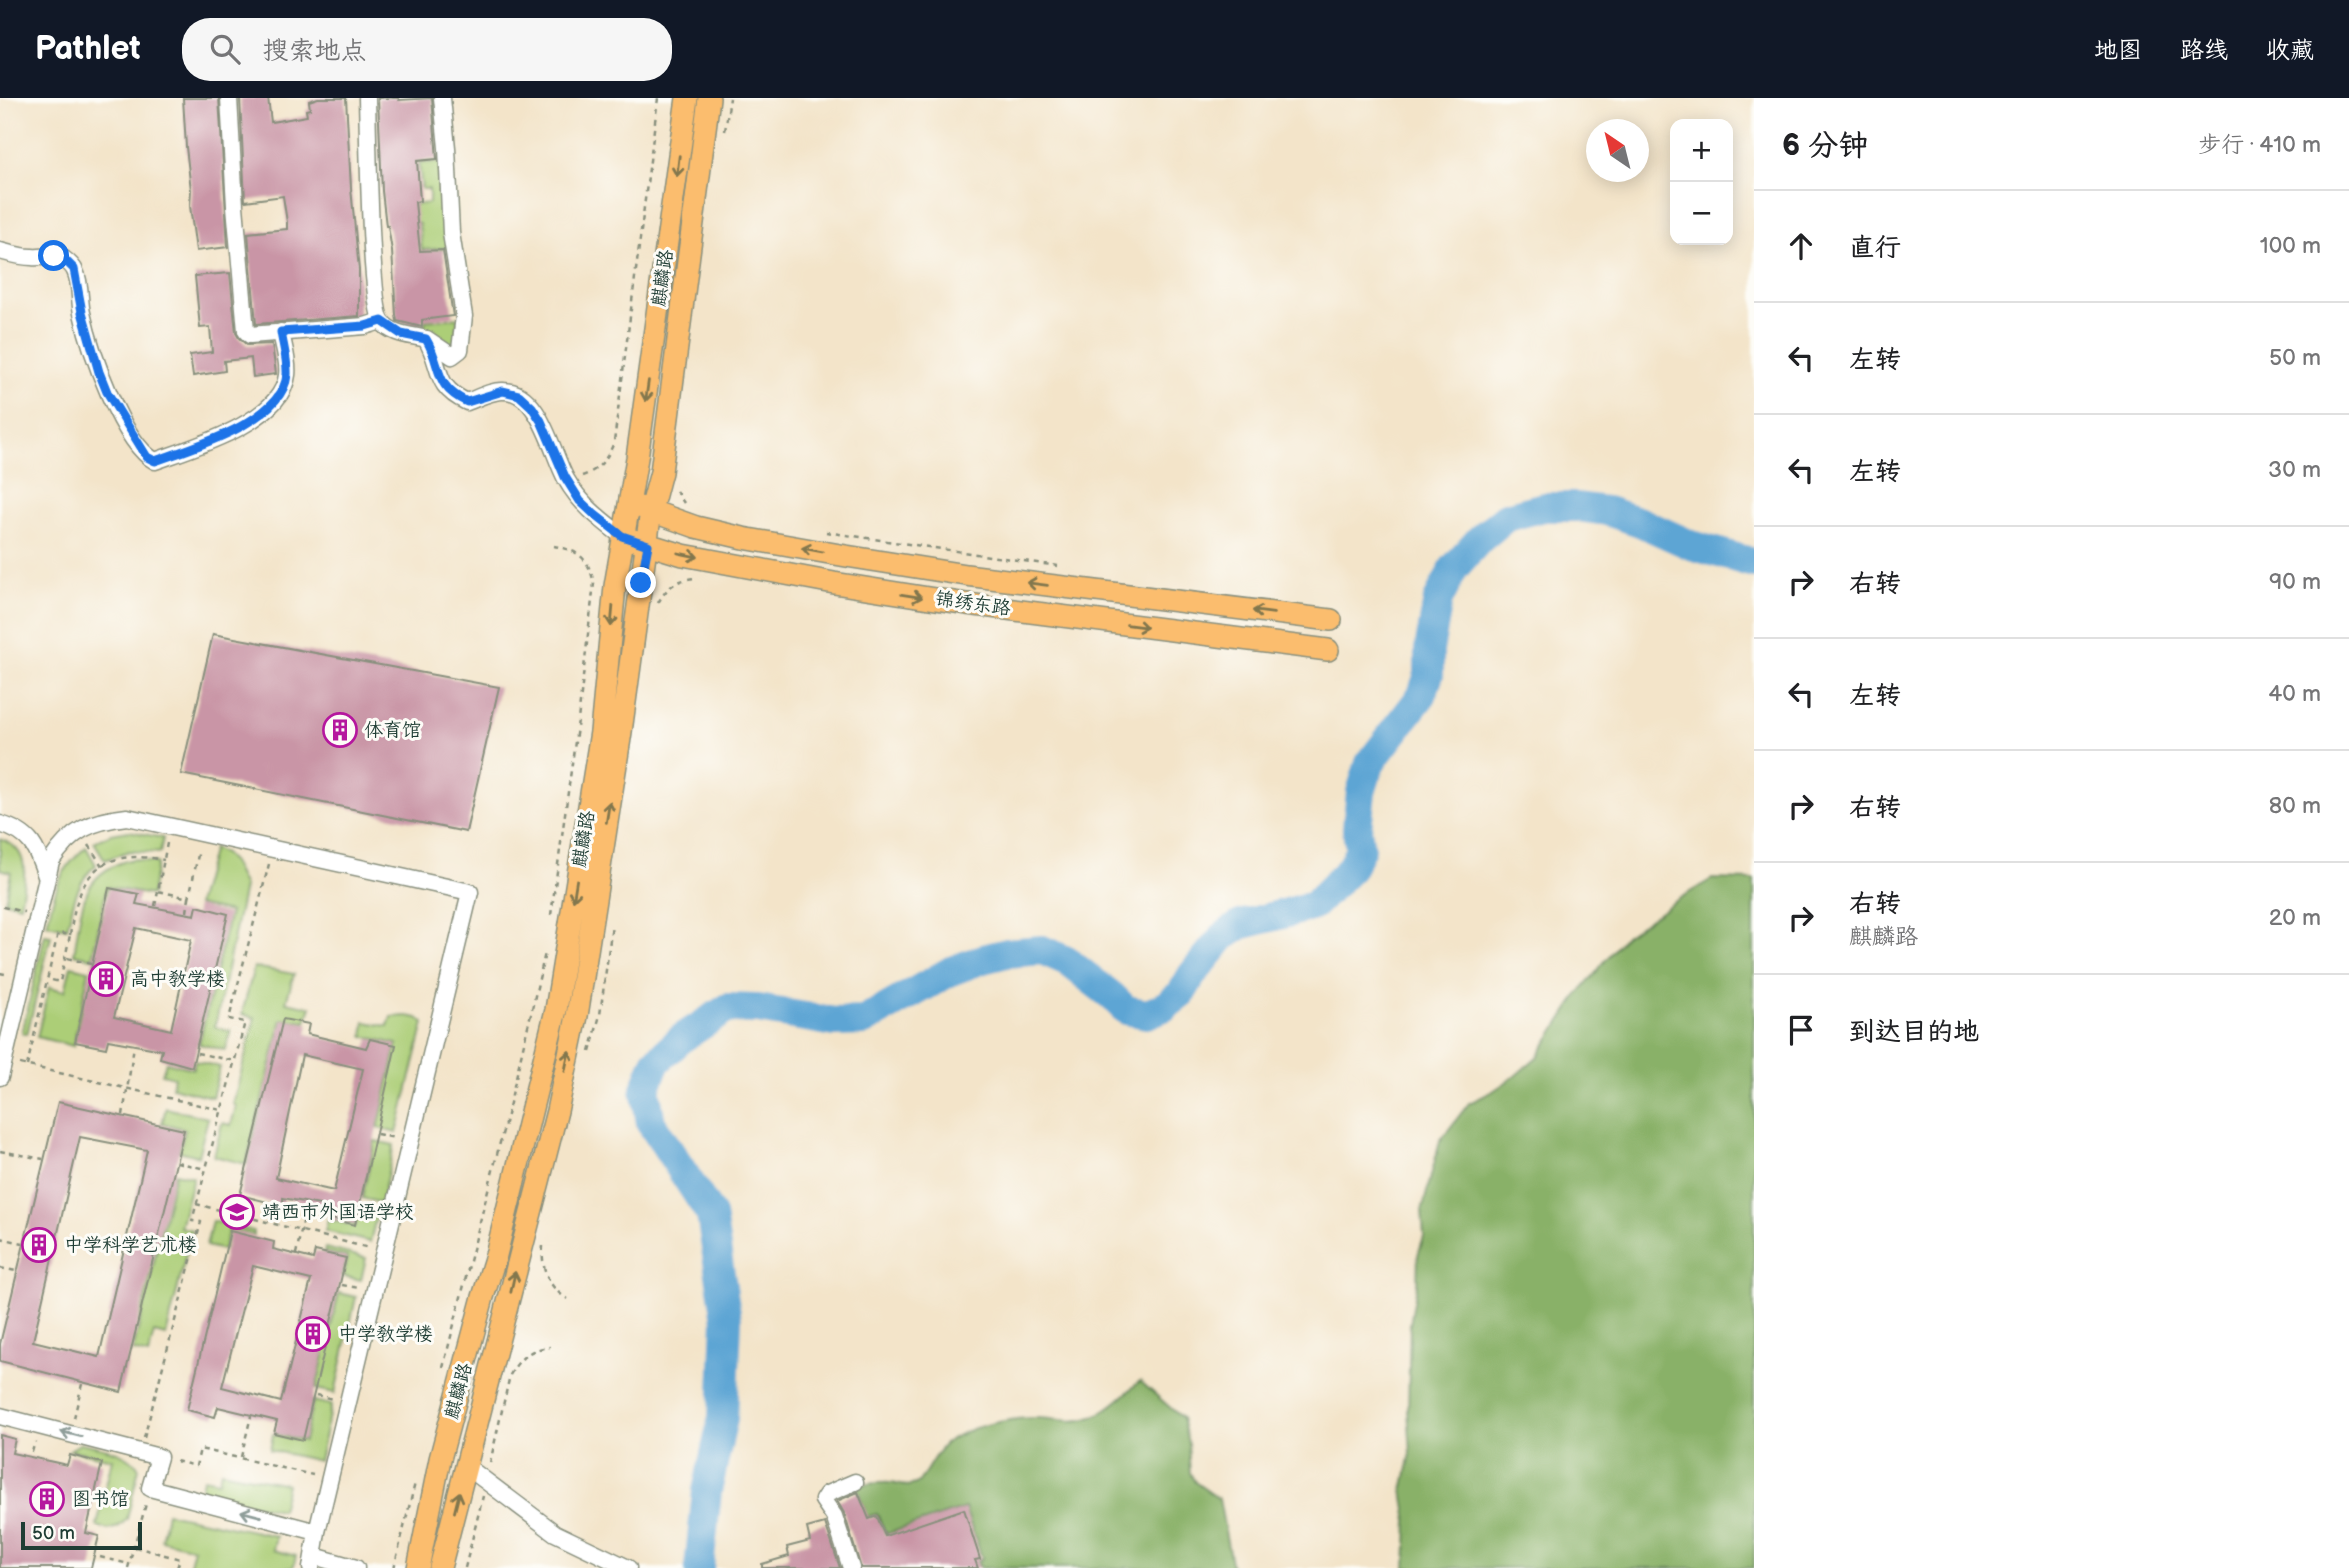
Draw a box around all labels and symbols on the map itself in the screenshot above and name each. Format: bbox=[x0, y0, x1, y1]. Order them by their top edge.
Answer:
north arrow bbox=[1586, 119, 1649, 182]
one-way arrow bbox=[672, 154, 685, 177]
route start bbox=[38, 240, 69, 271]
street label: 麒麟路 bbox=[648, 248, 678, 308]
one-way arrow bbox=[640, 379, 653, 402]
one-way arrow bbox=[801, 543, 824, 556]
one-way arrow bbox=[676, 549, 699, 563]
route end bbox=[625, 567, 656, 598]
one-way arrow bbox=[1026, 577, 1049, 590]
street label: 锦绣东路 bbox=[934, 587, 1012, 621]
one-way arrow bbox=[900, 589, 922, 602]
one-way arrow bbox=[605, 604, 618, 626]
one-way arrow bbox=[1252, 605, 1275, 618]
one-way arrow bbox=[1125, 620, 1148, 633]
building icon: 体育馆 bbox=[321, 711, 359, 749]
place label: 体育馆 bbox=[364, 719, 421, 742]
one-way arrow bbox=[602, 801, 615, 824]
street label: 麒麟路 bbox=[568, 809, 600, 869]
one-way arrow bbox=[568, 878, 581, 900]
building icon: 高中教学楼 bbox=[87, 960, 125, 998]
place label: 高中教学楼 bbox=[130, 968, 225, 991]
one-way arrow bbox=[561, 1050, 575, 1073]
school or university icon: 靖西市外国语学校 bbox=[218, 1193, 256, 1231]
place label: 靖西市外国语学校 bbox=[262, 1201, 414, 1224]
building icon: 中学科学艺术楼 bbox=[20, 1226, 58, 1264]
place label: 中学科学艺术楼 bbox=[64, 1234, 197, 1257]
one-way arrow bbox=[507, 1271, 521, 1294]
building icon: 中学教学楼 bbox=[294, 1315, 332, 1353]
place label: 中学教学楼 bbox=[338, 1323, 433, 1346]
street label: 麒麟路 bbox=[441, 1360, 477, 1422]
one-way arrow bbox=[60, 1427, 83, 1440]
building icon: 图书馆 bbox=[28, 1480, 66, 1518]
place label: 图书馆 bbox=[72, 1488, 129, 1511]
one-way arrow bbox=[451, 1491, 464, 1514]
one-way arrow bbox=[240, 1507, 262, 1520]
scale bar bbox=[21, 1519, 142, 1551]

